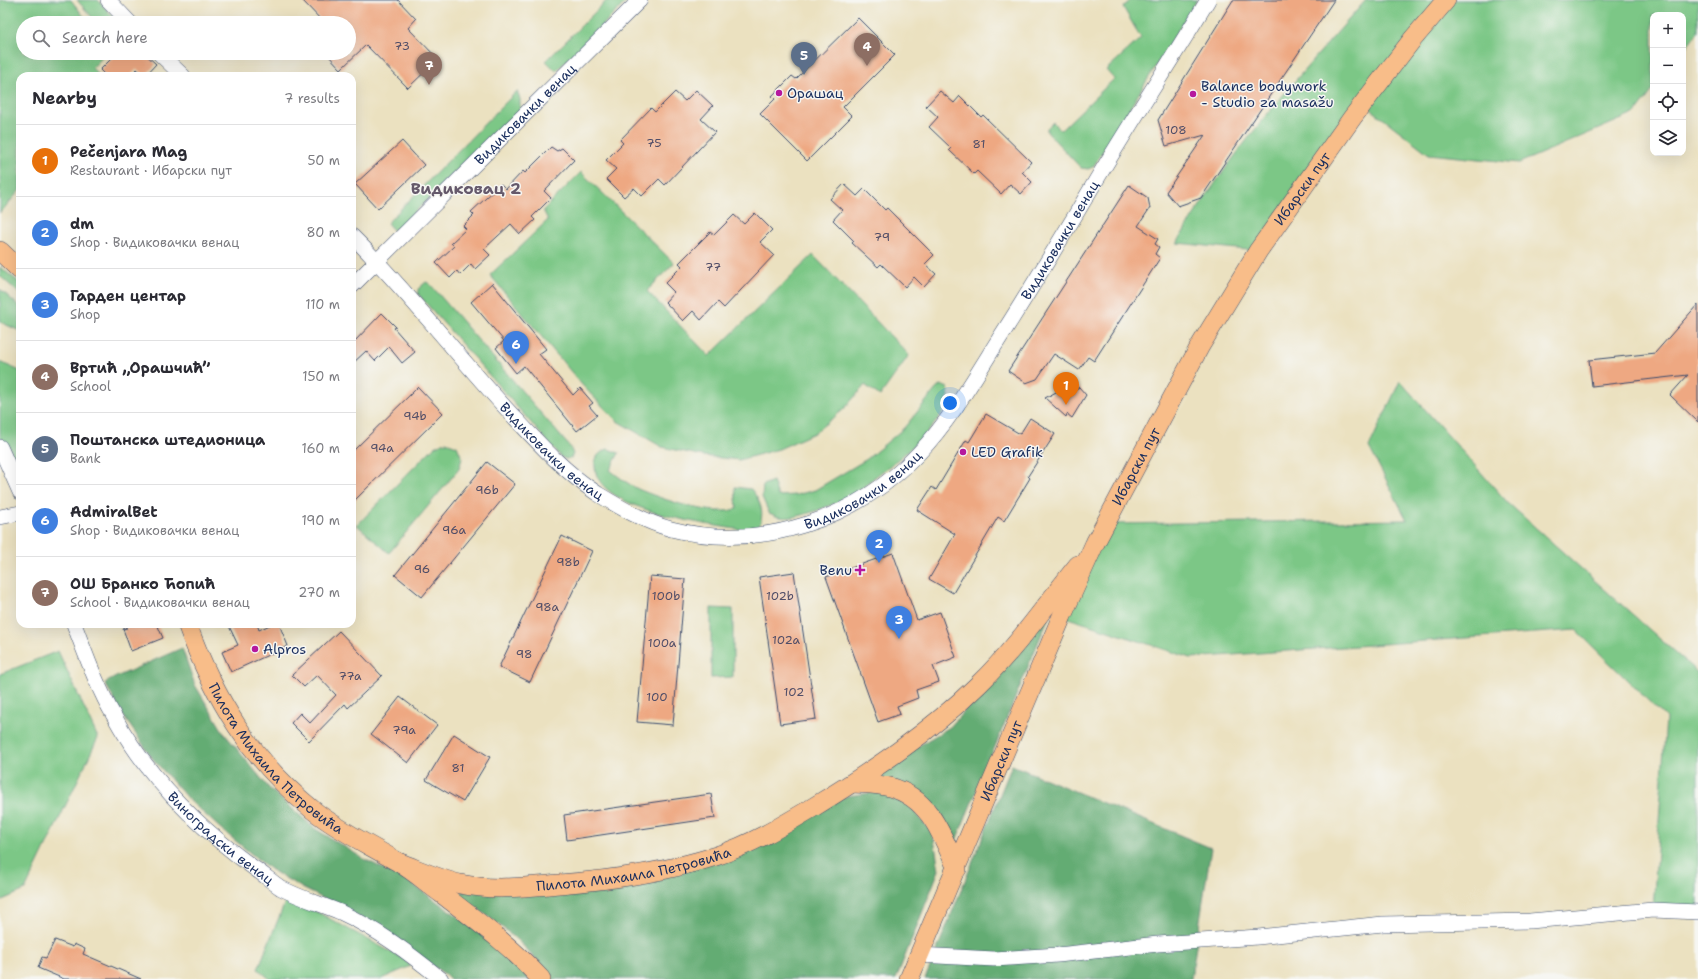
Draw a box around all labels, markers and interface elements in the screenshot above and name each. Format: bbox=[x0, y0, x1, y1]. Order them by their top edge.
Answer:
map controls bbox=[1650, 12, 1686, 156]
button: + bbox=[1650, 12, 1686, 48]
search box bbox=[16, 16, 356, 60]
icon: search bbox=[30, 27, 52, 49]
text: Search here bbox=[62, 28, 148, 48]
pin: 4 bbox=[854, 33, 880, 66]
house number: 73 bbox=[394, 38, 410, 54]
pin: 5 bbox=[791, 42, 817, 75]
button: − bbox=[1650, 48, 1686, 84]
pin: 7 bbox=[416, 52, 442, 85]
street label: Видиковачки венац bbox=[470, 59, 580, 168]
place label: Balance bodywork - Studio za masažu bbox=[1201, 77, 1334, 111]
place label: Орашац bbox=[787, 84, 844, 102]
button: locate bbox=[1650, 84, 1686, 120]
text: Nearby bbox=[32, 87, 97, 109]
marker: Орашац bbox=[774, 88, 784, 98]
marker: Balance bodywork - Studio za masažu bbox=[1188, 89, 1198, 99]
text: 7 results bbox=[284, 90, 340, 107]
button: layers bbox=[1650, 120, 1686, 156]
house number: 108 bbox=[1165, 122, 1187, 138]
house number: 75 bbox=[646, 135, 662, 151]
house number: 81 bbox=[973, 136, 985, 152]
text: Pečenjara Mag bbox=[70, 142, 187, 162]
street label: Ибарски пут bbox=[1270, 148, 1335, 229]
text: 1 bbox=[42, 152, 48, 169]
text: 50 m bbox=[307, 152, 340, 169]
text: Restaurant · Ибарски пут bbox=[70, 162, 232, 179]
street label: Видиковачки венац bbox=[1017, 177, 1103, 303]
district label: Видиковац 2 bbox=[411, 178, 521, 199]
text: dm bbox=[70, 214, 94, 234]
text: 2 bbox=[40, 224, 50, 241]
text: 80 m bbox=[306, 224, 340, 241]
house number: 79 bbox=[874, 229, 890, 245]
text: Shop · Видиковачки венац bbox=[70, 234, 239, 251]
house number: 77 bbox=[705, 259, 721, 275]
text: Гарден центар bbox=[70, 286, 186, 306]
text: 3 bbox=[40, 296, 50, 313]
text: 110 m bbox=[305, 296, 340, 313]
text: Shop bbox=[70, 306, 100, 323]
pin: 6 bbox=[503, 331, 529, 364]
text: Вртић „Орашчић” bbox=[70, 358, 210, 378]
text: 4 bbox=[40, 368, 50, 385]
text: 150 m bbox=[302, 368, 340, 385]
pin: 1 bbox=[1053, 372, 1079, 405]
text: School bbox=[70, 378, 111, 395]
your location bbox=[940, 393, 960, 413]
street label: Видиковачки венац bbox=[496, 398, 607, 504]
house number: 94b bbox=[403, 408, 427, 424]
street label: Ибарски пут bbox=[1108, 423, 1164, 508]
text: Поштанска штедионица bbox=[70, 430, 265, 450]
text: 5 bbox=[41, 440, 49, 457]
text: 160 m bbox=[302, 440, 340, 457]
house number: 94a bbox=[370, 440, 394, 456]
place label: LED Grafik bbox=[971, 443, 1043, 461]
street label: Видиковачки венац bbox=[802, 447, 926, 533]
marker: LED Grafik bbox=[958, 447, 968, 457]
text: Bank bbox=[70, 450, 101, 467]
house number: 96b bbox=[475, 482, 499, 498]
text: AdmiralBet bbox=[70, 502, 158, 522]
text: 6 bbox=[40, 512, 50, 529]
text: 190 m bbox=[301, 512, 340, 529]
text: Shop · Видиковачки венац bbox=[70, 522, 239, 539]
house number: 96a bbox=[442, 522, 466, 538]
pin: 2 bbox=[866, 530, 892, 563]
house number: 98b bbox=[556, 554, 580, 570]
house number: 96 bbox=[414, 561, 430, 577]
place label: Benu bbox=[820, 561, 852, 579]
marker: Benu bbox=[855, 565, 865, 575]
text: ОШ Бранко Ћопић bbox=[70, 574, 215, 594]
text: 7 bbox=[40, 584, 50, 601]
text: 270 m bbox=[298, 584, 340, 601]
house number: 100b bbox=[652, 588, 680, 604]
house number: 102b bbox=[766, 588, 794, 604]
text: School · Видиковачки венац bbox=[70, 594, 250, 611]
house number: 98a bbox=[535, 599, 559, 615]
pin: 3 bbox=[886, 606, 912, 639]
house number: 102a bbox=[772, 632, 800, 648]
house number: 100a bbox=[648, 635, 677, 651]
place label: Alpros bbox=[263, 640, 306, 658]
marker: Alpros bbox=[250, 644, 260, 654]
house number: 98 bbox=[516, 646, 532, 662]
house number: 77a bbox=[339, 668, 362, 684]
street label: Пилота Михаила Петровића bbox=[205, 680, 347, 838]
house number: 102 bbox=[784, 684, 804, 700]
house number: 100 bbox=[646, 689, 668, 705]
street label: Ибарски пут bbox=[976, 717, 1026, 804]
house number: 79a bbox=[392, 722, 416, 738]
house number: 81 bbox=[452, 760, 464, 776]
street label: Виноградски венац bbox=[164, 788, 278, 889]
street label: Пилота Михаила Петровића bbox=[535, 842, 734, 895]

